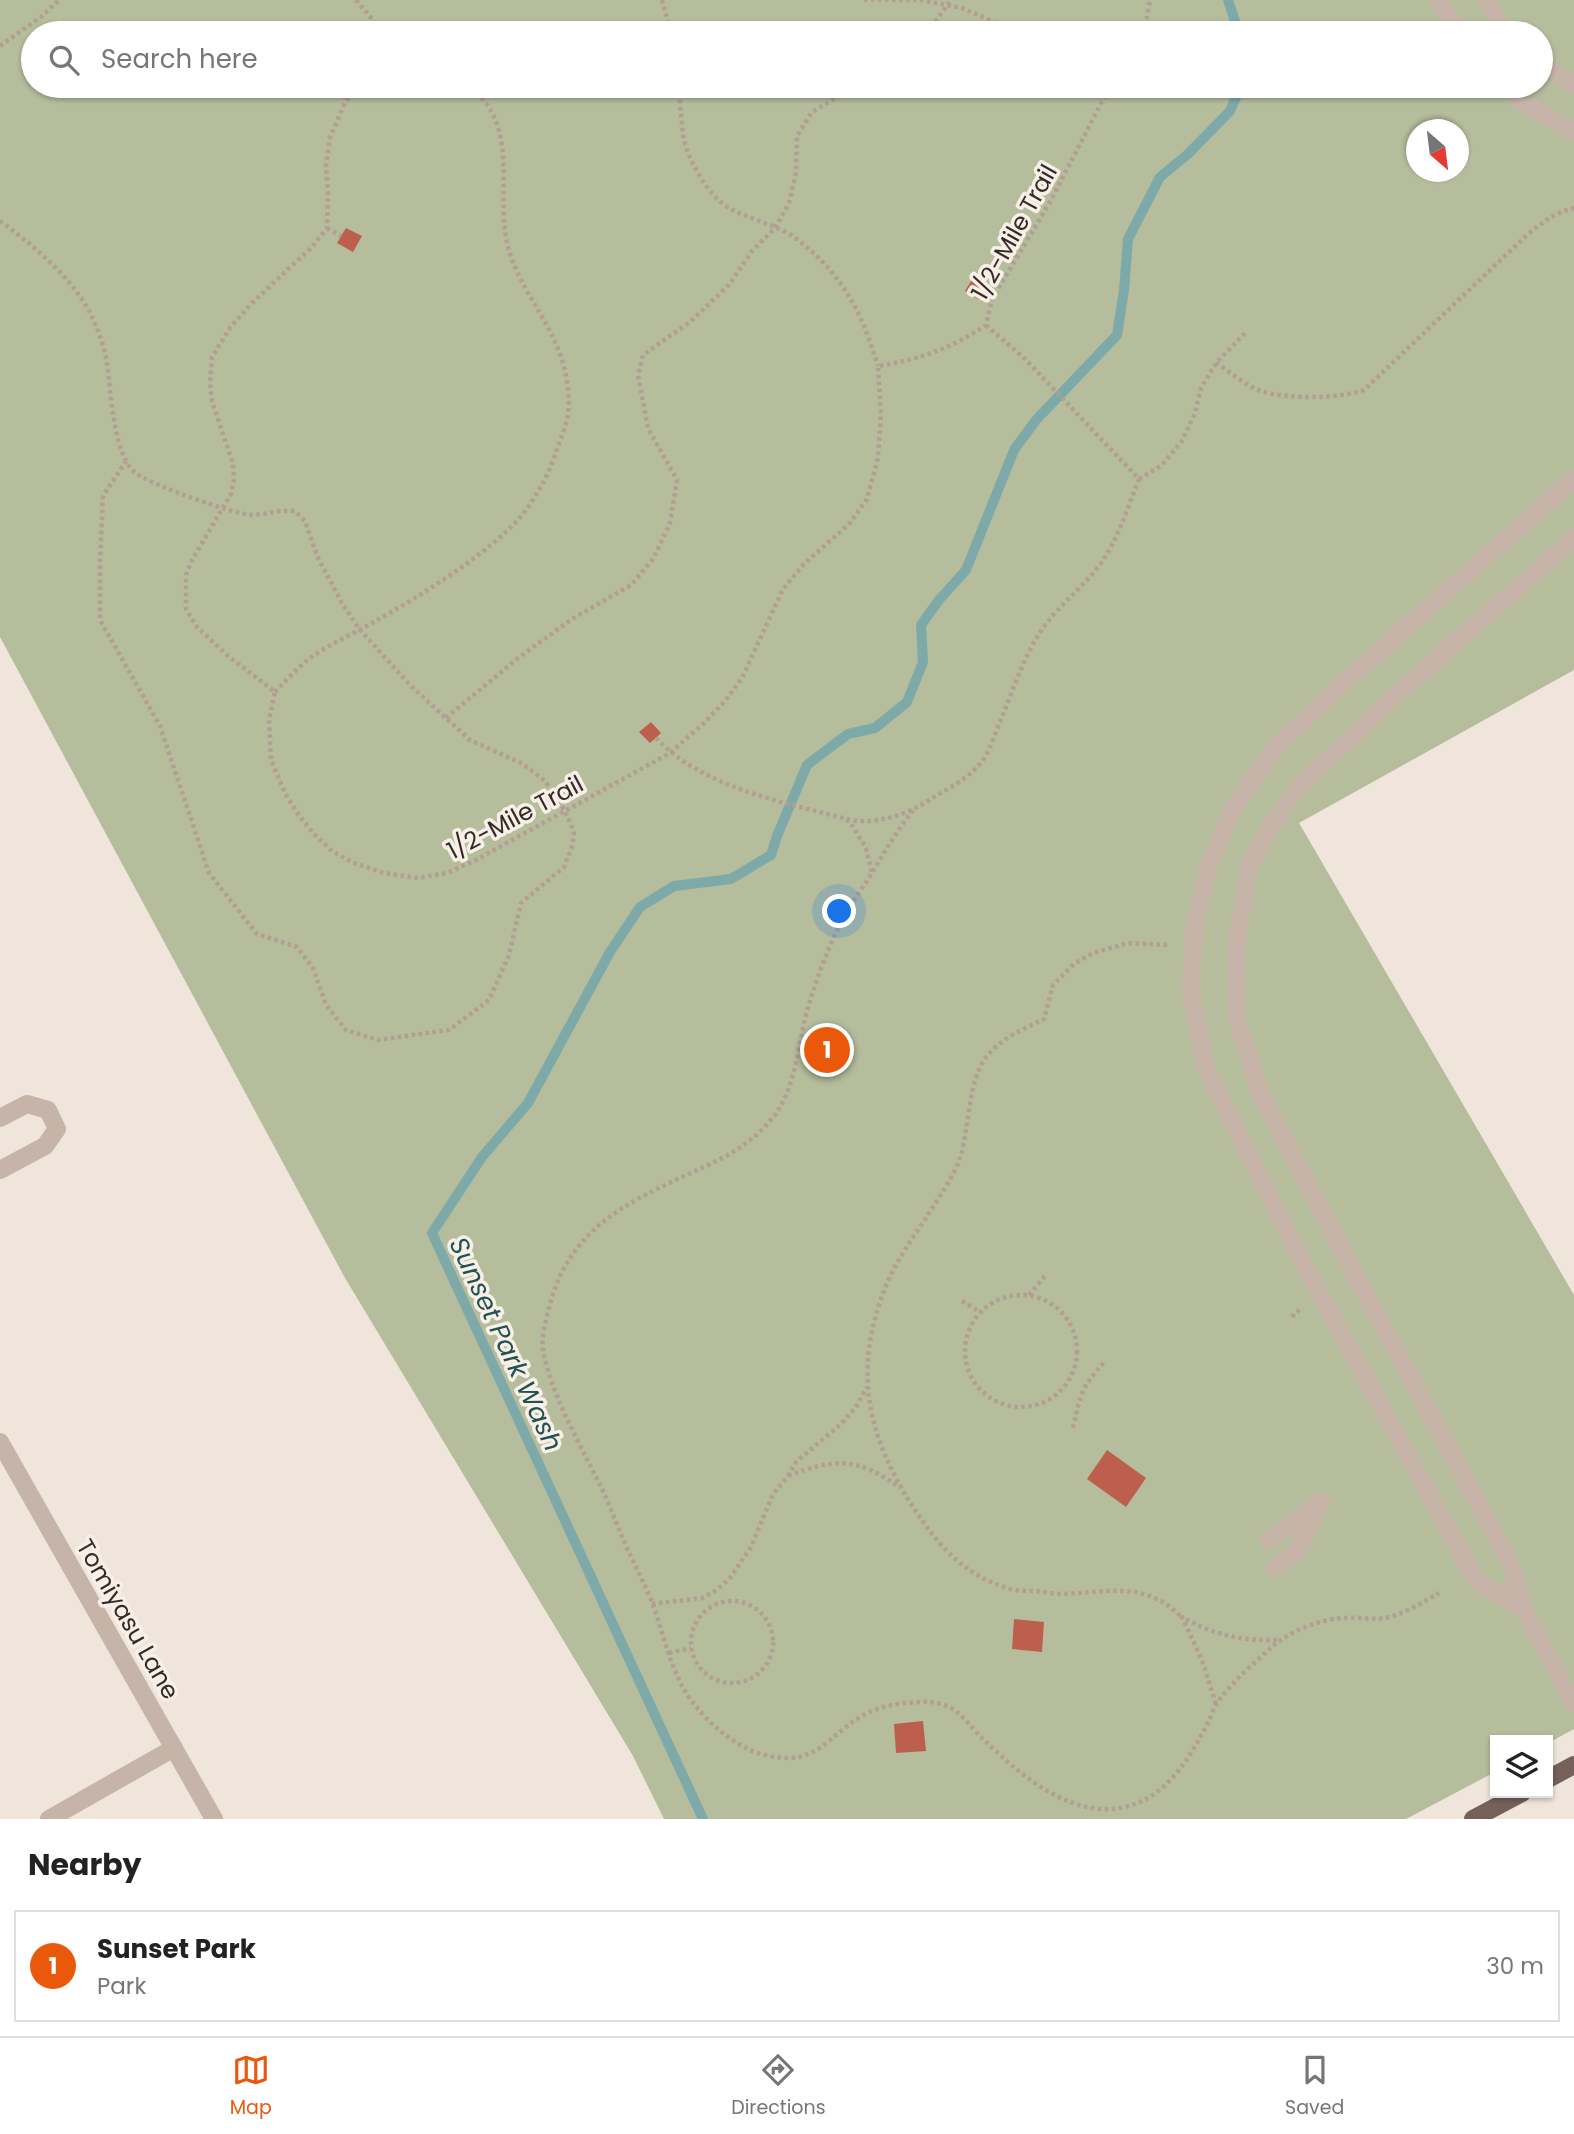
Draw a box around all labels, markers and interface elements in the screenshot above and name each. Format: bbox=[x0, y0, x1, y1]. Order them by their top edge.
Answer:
search box bbox=[21, 21, 1553, 98]
icon: search bbox=[45, 41, 83, 79]
text: Search here bbox=[101, 41, 258, 77]
north arrow bbox=[1406, 119, 1469, 182]
street label: 1/2-Mile Trail bbox=[963, 158, 1065, 306]
street label: 1/2-Mile Trail bbox=[441, 767, 589, 867]
your location bbox=[822, 894, 856, 928]
pin: 1 bbox=[804, 1024, 850, 1076]
water label: Sunset Park Wash bbox=[441, 1231, 571, 1457]
street label: Tomiyasu Lane bbox=[69, 1533, 187, 1705]
map controls bbox=[1490, 1735, 1553, 1798]
button: layers bbox=[1490, 1735, 1553, 1798]
text: Nearby bbox=[28, 1843, 142, 1886]
text: Sunset Park bbox=[97, 1931, 256, 1967]
text: 1 bbox=[49, 1950, 57, 1982]
text: 30 m bbox=[1486, 1950, 1544, 1982]
text: Park bbox=[97, 1970, 146, 2002]
tab: Map bbox=[230, 2051, 272, 2122]
tab: Directions bbox=[731, 2051, 826, 2122]
tab: Saved bbox=[1285, 2051, 1344, 2122]

